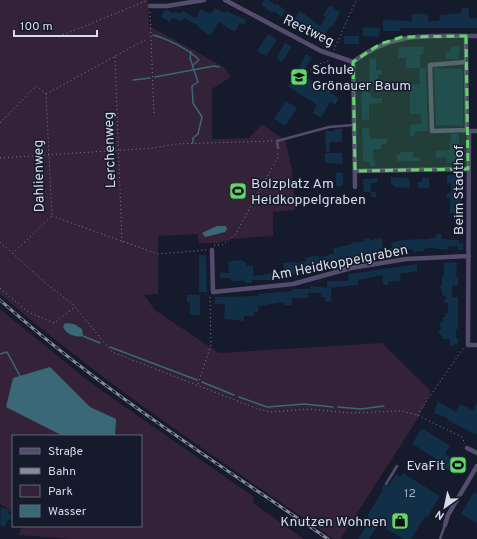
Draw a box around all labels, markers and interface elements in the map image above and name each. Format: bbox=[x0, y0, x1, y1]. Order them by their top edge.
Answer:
scale bar bbox=[14, 12, 97, 38]
street label: Reetweg bbox=[280, 12, 337, 51]
text: 100 m bbox=[20, 19, 53, 35]
place label: Schule Grönauer Baum bbox=[312, 62, 411, 95]
school or university icon: Schule Grönauer Baum bbox=[289, 67, 309, 87]
street label: Lerchenweg bbox=[101, 111, 120, 189]
street label: Dahlienweg bbox=[30, 139, 49, 212]
street label: Beim Stadthof bbox=[451, 145, 468, 235]
place label: Bolzplatz Am Heidkoppelgraben bbox=[251, 176, 366, 209]
sports icon: Bolzplatz Am Heidkoppelgraben bbox=[228, 181, 248, 201]
street label: Am Heidkoppelgraben bbox=[269, 242, 409, 285]
legend bbox=[12, 435, 142, 527]
text: Straße bbox=[48, 444, 83, 460]
sports icon: EvaFit bbox=[448, 455, 468, 475]
place label: EvaFit bbox=[406, 458, 445, 475]
text: Bahn bbox=[48, 464, 76, 480]
text: Park bbox=[48, 484, 73, 500]
house number: 12 bbox=[404, 486, 416, 502]
north arrow bbox=[425, 487, 465, 527]
text: Wasser bbox=[48, 504, 87, 520]
text: N bbox=[433, 507, 447, 523]
shop icon: Knutzen Wohnen bbox=[390, 511, 410, 531]
place label: Knutzen Wohnen bbox=[280, 514, 387, 531]

